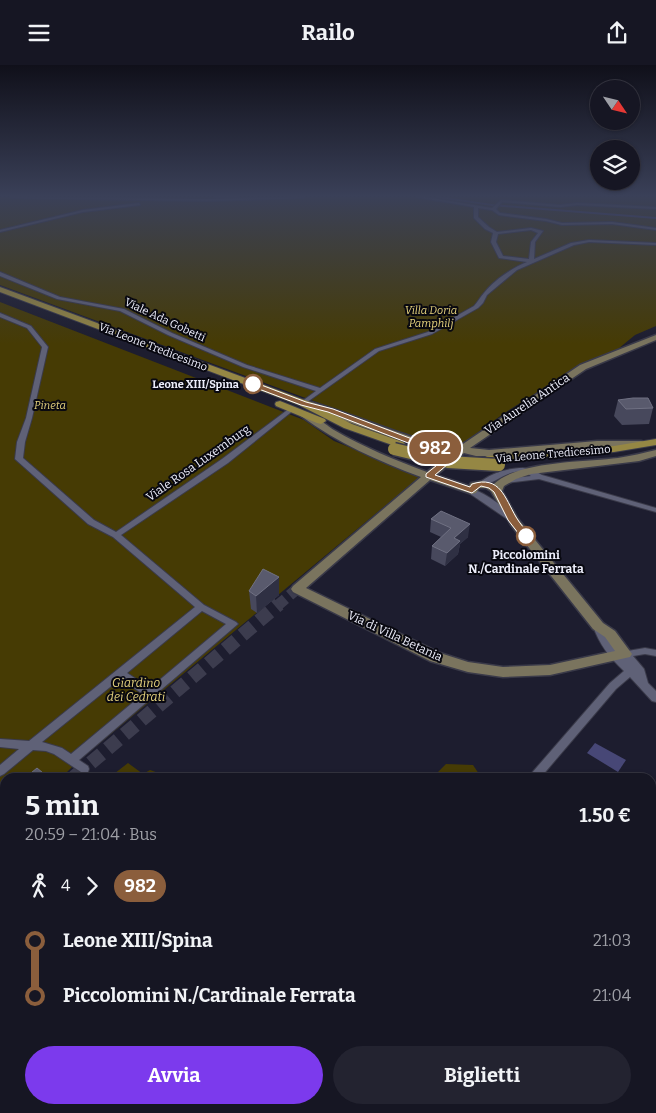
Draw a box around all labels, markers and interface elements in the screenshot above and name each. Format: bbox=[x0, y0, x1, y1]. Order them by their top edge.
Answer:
icon: menu bbox=[25, 19, 53, 47]
text: Railo bbox=[301, 19, 355, 46]
icon: share bbox=[603, 19, 631, 47]
north arrow bbox=[590, 80, 640, 130]
map controls bbox=[590, 80, 640, 190]
button: layers bbox=[590, 140, 640, 190]
street label: Viale Ada Gobetti bbox=[122, 296, 208, 345]
park label: Villa Doria Pamphilj bbox=[405, 304, 457, 330]
street label: Via Leone Tredicesimo bbox=[97, 320, 209, 374]
street label: Via Aurelia Antica bbox=[482, 370, 573, 438]
marker: Leone XIII/Spina bbox=[243, 374, 263, 394]
place label: Leone XIII/Spina bbox=[152, 378, 240, 391]
park label: Pineta bbox=[34, 399, 66, 412]
street label: Viale Rosa Luxemburg bbox=[143, 422, 253, 504]
line badge: 982 bbox=[406, 432, 464, 464]
text: 982 bbox=[419, 437, 451, 459]
street label: Via Leone Tredicesimo bbox=[495, 442, 611, 466]
marker: Piccolomini N./Cardinale Ferrata bbox=[516, 526, 536, 546]
place label: Piccolomini N./Cardinale Ferrata bbox=[468, 548, 584, 576]
street label: Via di Villa Betania bbox=[345, 608, 445, 664]
park label: Giardino dei Cedrati bbox=[107, 676, 166, 704]
text: 5 min bbox=[25, 789, 99, 822]
text: 1.50 € bbox=[579, 804, 631, 827]
text: 20:59 – 21:04 · Bus bbox=[25, 825, 157, 844]
icon: walk bbox=[25, 872, 53, 900]
icon: forward bbox=[78, 872, 106, 900]
text: 982 bbox=[124, 875, 156, 897]
text: 4 bbox=[61, 876, 70, 895]
text: Leone XIII/Spina bbox=[63, 929, 213, 952]
text: 21:03 bbox=[593, 931, 631, 950]
text: Piccolomini N./Cardinale Ferrata bbox=[63, 984, 356, 1007]
text: 21:04 bbox=[593, 986, 631, 1005]
button: Avvia bbox=[25, 1046, 323, 1104]
button: Biglietti bbox=[333, 1046, 631, 1104]

